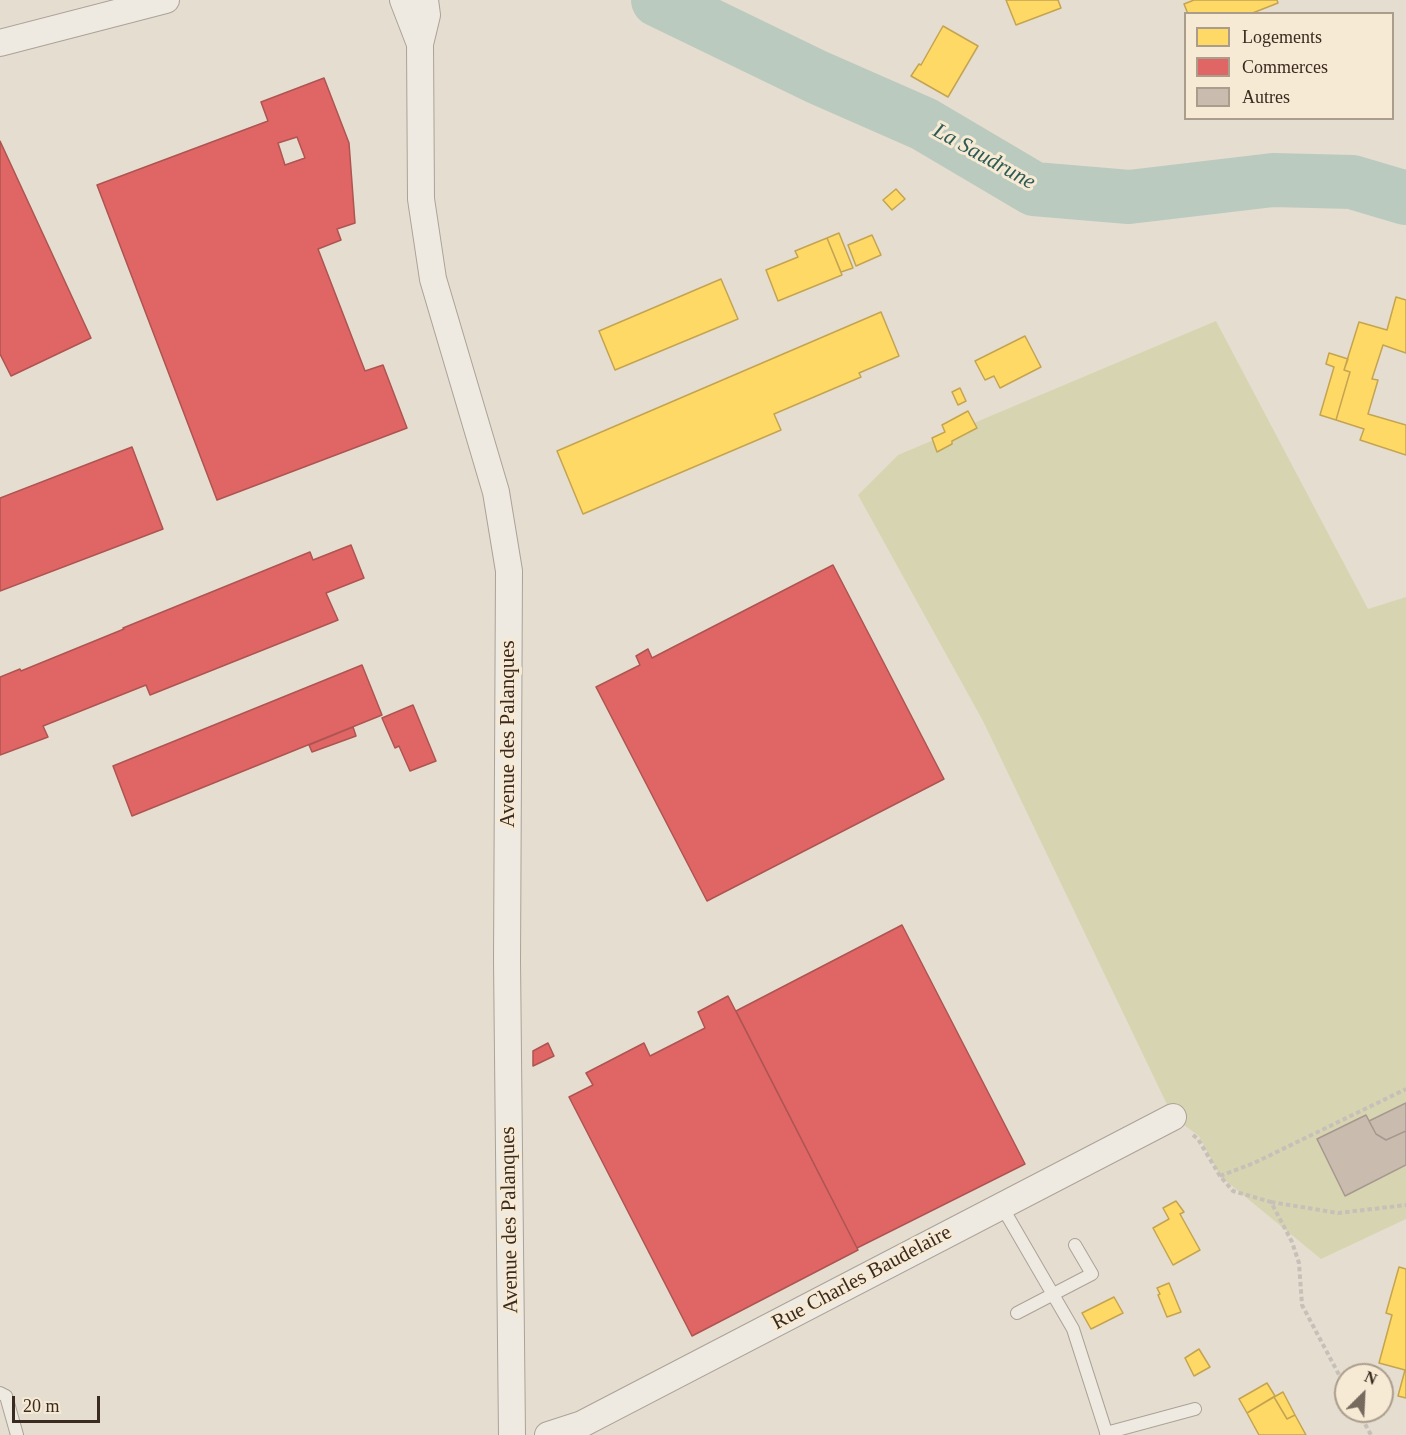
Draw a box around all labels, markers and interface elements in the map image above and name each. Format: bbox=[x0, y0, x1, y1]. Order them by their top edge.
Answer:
legend bbox=[1184, 12, 1394, 120]
text: Logements bbox=[1242, 27, 1322, 47]
text: Commerces bbox=[1242, 57, 1328, 77]
text: Autres bbox=[1242, 87, 1290, 107]
water label: La Saudrune bbox=[928, 118, 1040, 196]
street label: Avenue des Palanques bbox=[495, 640, 521, 828]
street label: Avenue des Palanques bbox=[496, 1126, 524, 1314]
street label: Rue Charles Baudelaire bbox=[768, 1220, 956, 1336]
north arrow bbox=[1334, 1363, 1394, 1423]
text: N bbox=[1362, 1368, 1379, 1388]
scale bar bbox=[15, 1384, 104, 1422]
text: 20 m bbox=[23, 1396, 60, 1416]

